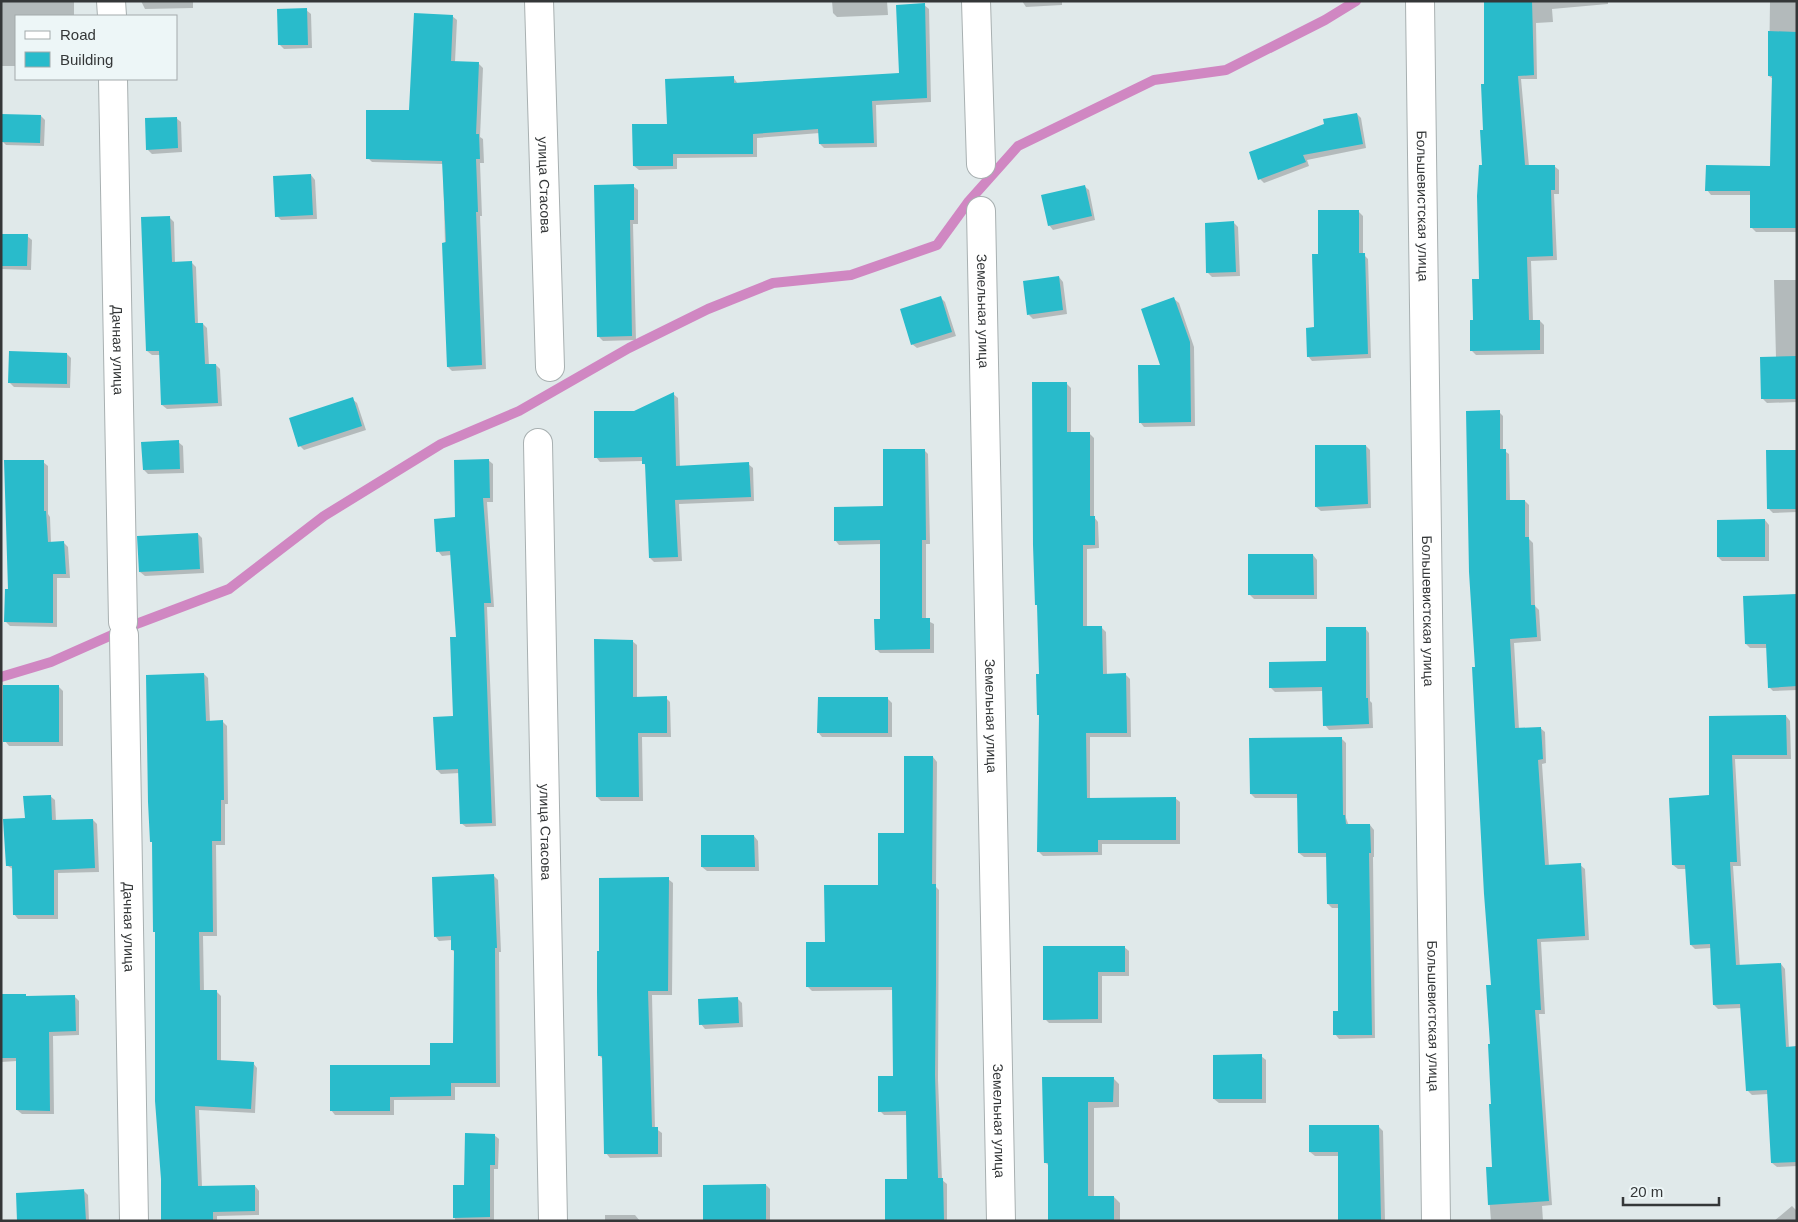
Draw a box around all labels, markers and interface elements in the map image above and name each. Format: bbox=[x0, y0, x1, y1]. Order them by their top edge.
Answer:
legend bbox=[15, 15, 178, 80]
text: Road bbox=[60, 26, 96, 43]
text: Building bbox=[60, 51, 113, 68]
street label: Большевистская улица bbox=[1414, 130, 1432, 282]
street label: улица Стасова bbox=[535, 136, 554, 234]
street label: Земельная улица bbox=[974, 254, 992, 368]
street label: Дачная улица bbox=[109, 305, 127, 395]
street label: Большевистская улица bbox=[1419, 535, 1437, 687]
street label: Земельная улица bbox=[982, 659, 1000, 773]
street label: улица Стасова bbox=[537, 783, 554, 881]
street label: Дачная улица bbox=[120, 882, 138, 972]
street label: Большевистская улица bbox=[1424, 940, 1442, 1092]
street label: Земельная улица bbox=[990, 1064, 1008, 1178]
scale bar bbox=[1623, 1174, 1719, 1206]
text: 20 m bbox=[1630, 1183, 1663, 1200]

